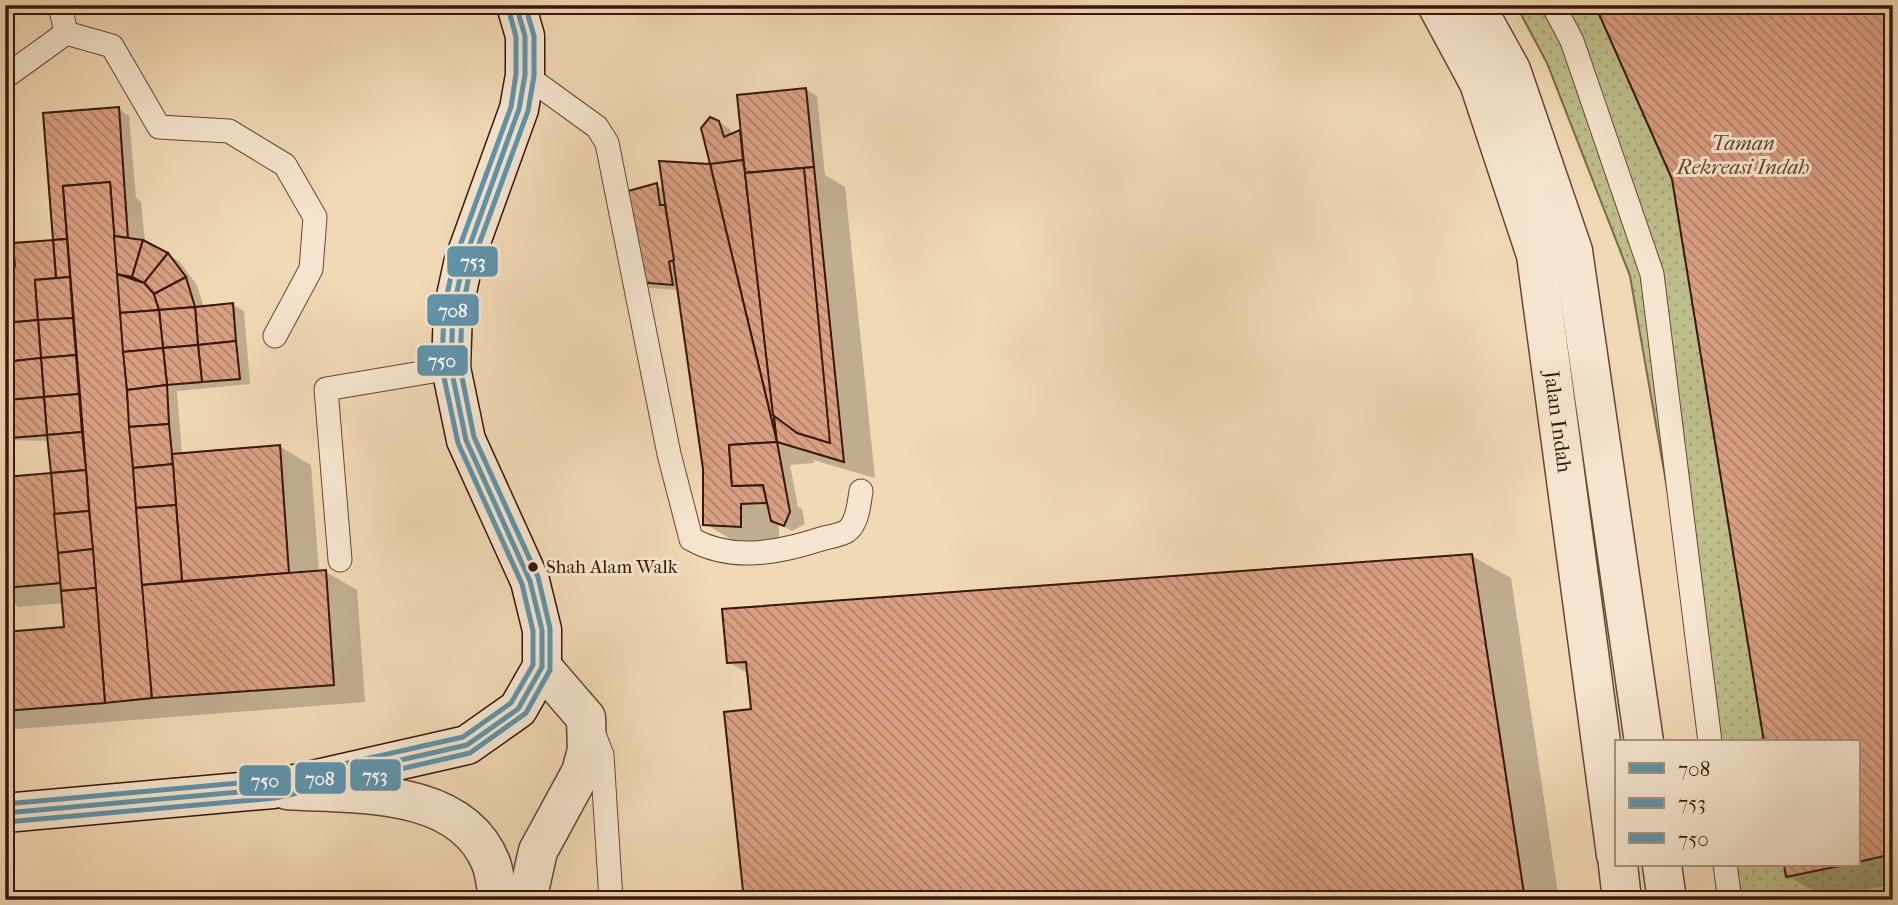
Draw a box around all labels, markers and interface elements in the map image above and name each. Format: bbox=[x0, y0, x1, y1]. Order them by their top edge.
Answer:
park label: Taman Rekreasi Indah bbox=[1675, 131, 1809, 179]
line badge: 753 bbox=[446, 245, 499, 278]
text: 753 bbox=[459, 251, 486, 273]
line badge: 708 bbox=[426, 293, 480, 327]
text: 708 bbox=[437, 300, 468, 322]
line badge: 750 bbox=[416, 344, 469, 377]
text: 750 bbox=[427, 350, 456, 372]
street label: Jalan Indah bbox=[1539, 367, 1577, 474]
place label: Shah Alam Walk bbox=[546, 556, 678, 578]
marker: Shah Alam Walk bbox=[526, 560, 540, 574]
legend bbox=[1615, 740, 1860, 866]
text: 708 bbox=[1678, 757, 1710, 781]
line badge: 753 bbox=[349, 758, 402, 792]
line badge: 708 bbox=[294, 761, 347, 795]
line badge: 750 bbox=[238, 764, 292, 797]
text: 753 bbox=[361, 765, 388, 787]
text: 708 bbox=[304, 768, 335, 790]
text: 750 bbox=[250, 770, 279, 792]
text: 753 bbox=[1678, 791, 1706, 815]
text: 750 bbox=[1678, 827, 1709, 851]

